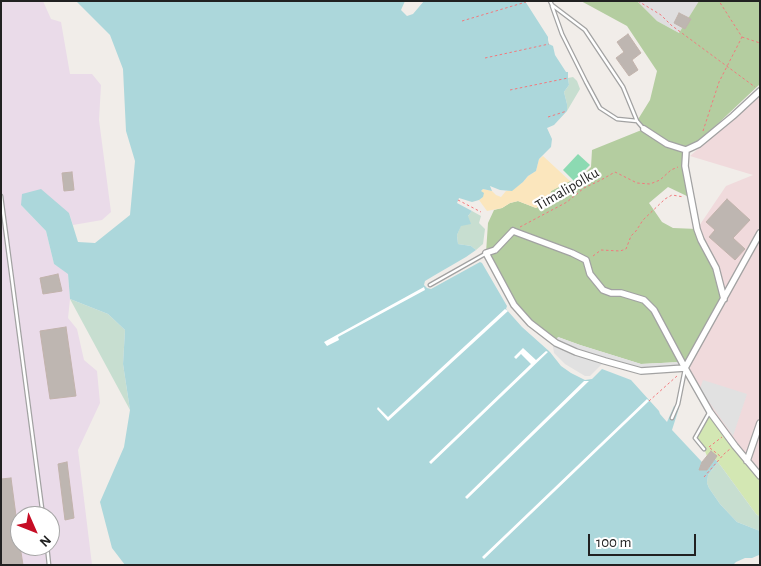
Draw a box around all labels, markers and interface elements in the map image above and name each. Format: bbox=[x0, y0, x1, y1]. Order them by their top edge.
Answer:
street label: Timalipolku bbox=[532, 164, 602, 214]
north arrow bbox=[10, 506, 60, 556]
scale bar bbox=[591, 524, 698, 556]
text: N bbox=[37, 532, 53, 549]
text: 100 m bbox=[596, 535, 631, 550]

